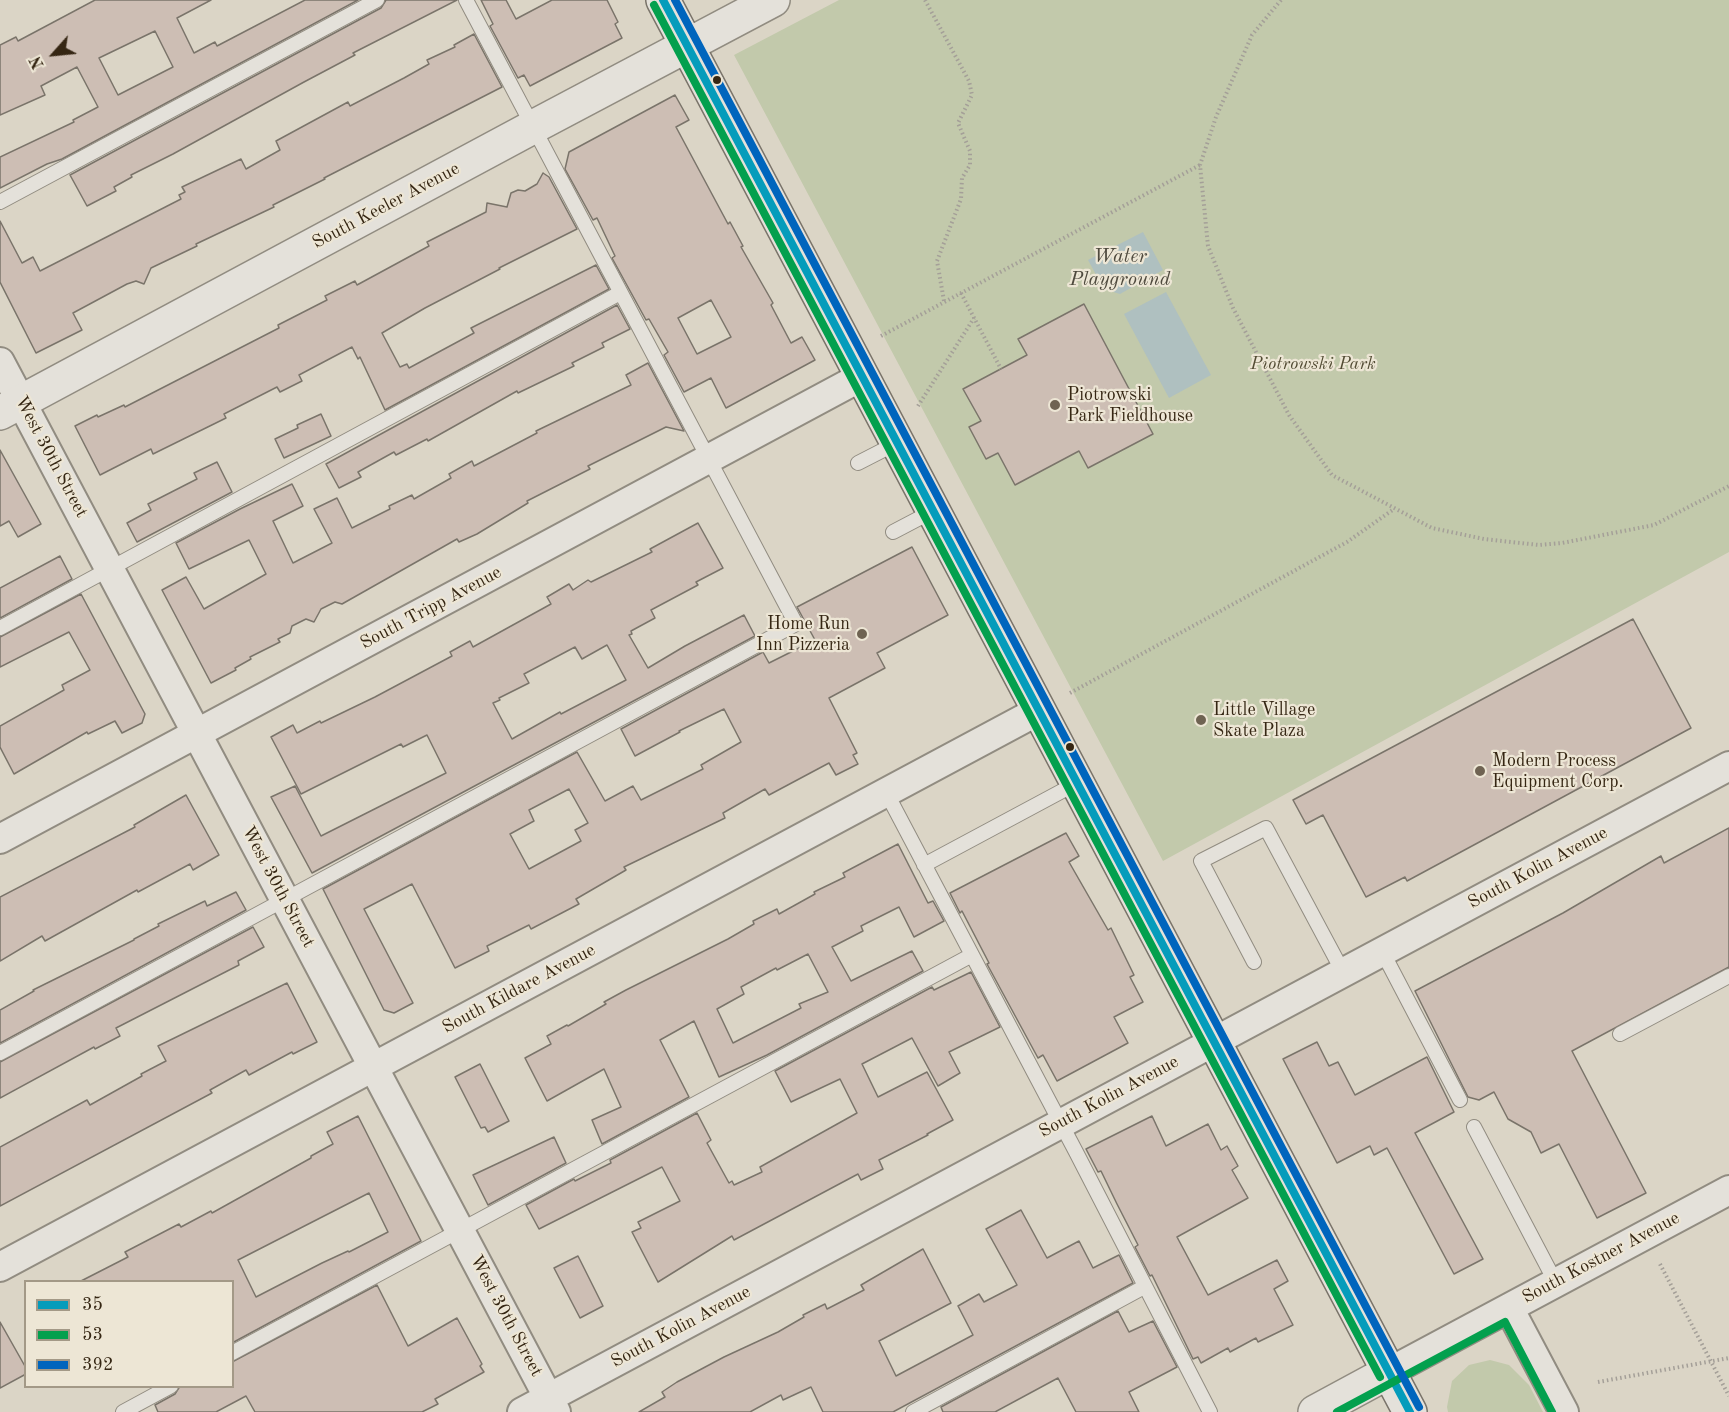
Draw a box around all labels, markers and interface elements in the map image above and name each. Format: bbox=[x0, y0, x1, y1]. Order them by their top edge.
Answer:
north arrow bbox=[24, 24, 84, 84]
text: N bbox=[28, 53, 48, 71]
unlabelled marker bbox=[711, 74, 723, 86]
street label: South Keeler Avenue bbox=[309, 158, 463, 254]
water label: Water Playground bbox=[1070, 245, 1170, 292]
park label: Piotrowski Park bbox=[1250, 353, 1376, 375]
place label: Piotrowski Park Fieldhouse bbox=[1067, 384, 1193, 426]
street label: West 30th Street bbox=[10, 392, 92, 522]
marker: Piotrowski Park Fieldhouse bbox=[1048, 398, 1062, 412]
street label: South Tripp Avenue bbox=[357, 562, 505, 654]
place label: Home Run Inn Pizzeria bbox=[756, 613, 850, 656]
marker: Home Run Inn Pizzeria bbox=[855, 627, 869, 641]
place label: Little Village Skate Plaza bbox=[1213, 699, 1315, 742]
marker: Little Village Skate Plaza bbox=[1194, 713, 1208, 727]
unlabelled marker bbox=[1064, 741, 1076, 753]
place label: Modern Process Equipment Corp. bbox=[1492, 750, 1624, 792]
marker: Modern Process Equipment Corp. bbox=[1473, 764, 1487, 778]
street label: West 30th Street bbox=[237, 822, 319, 952]
street label: South Kolin Avenue bbox=[1464, 822, 1612, 914]
street label: South Kildare Avenue bbox=[439, 939, 599, 1039]
street label: South Kolin Avenue bbox=[1035, 1051, 1183, 1143]
street label: South Kostner Avenue bbox=[1519, 1207, 1683, 1309]
street label: West 30th Street bbox=[465, 1251, 547, 1381]
legend bbox=[24, 1280, 234, 1388]
street label: South Kolin Avenue bbox=[607, 1281, 755, 1373]
text: 35 bbox=[82, 1296, 103, 1314]
text: 53 bbox=[82, 1326, 103, 1344]
text: 392 bbox=[82, 1356, 113, 1374]

